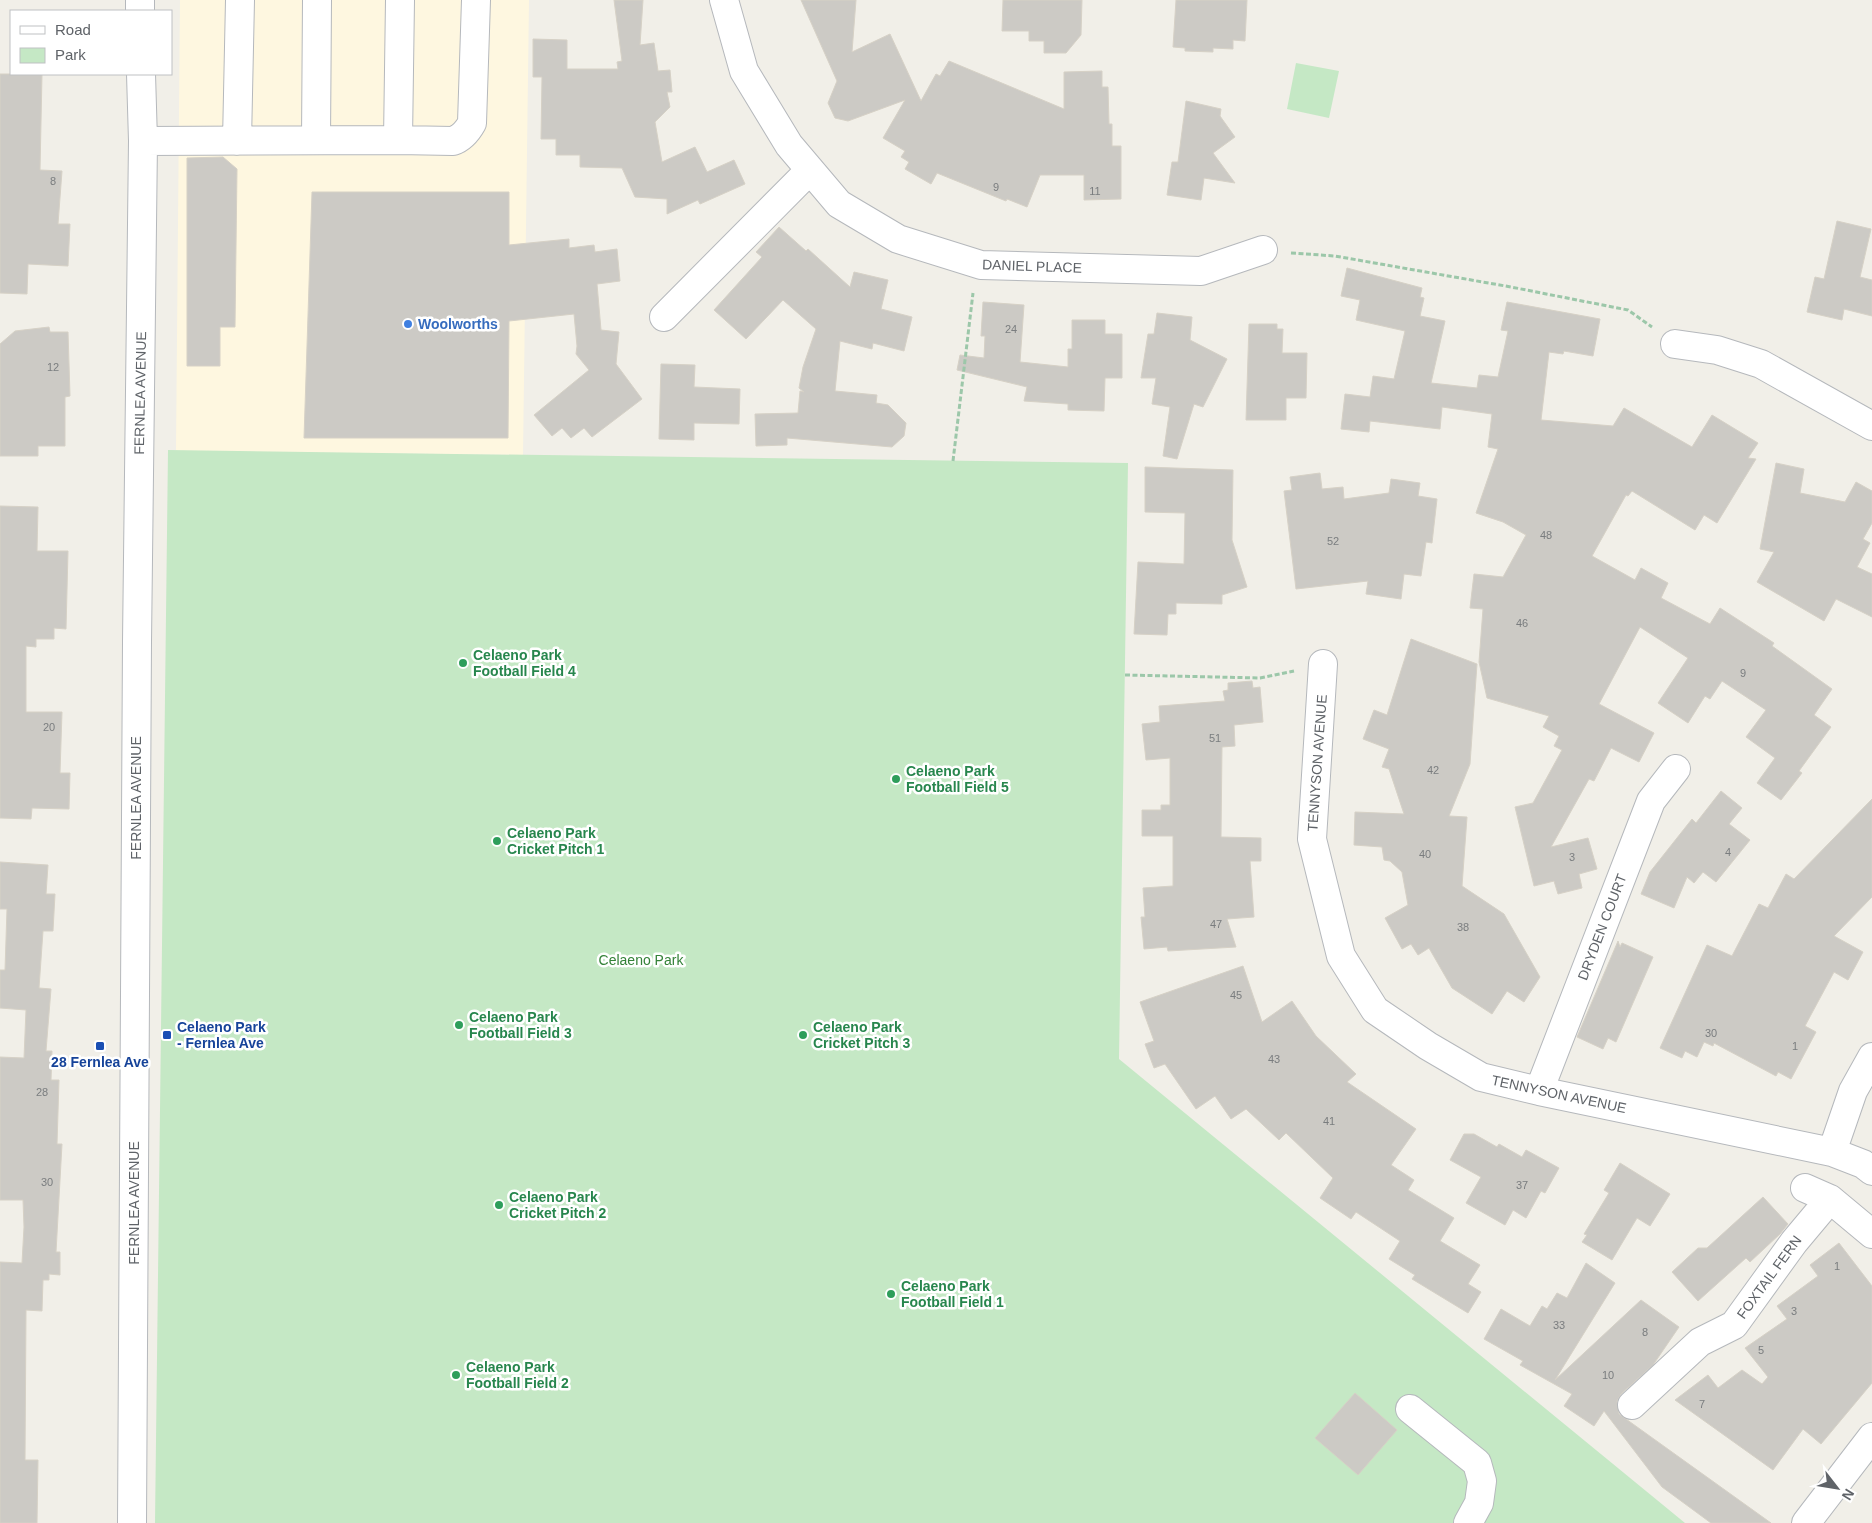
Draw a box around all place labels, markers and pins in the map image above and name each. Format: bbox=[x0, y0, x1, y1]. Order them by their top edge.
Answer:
place label: Woolworths bbox=[418, 316, 498, 332]
marker: Woolworths bbox=[402, 318, 414, 330]
place label: Celaeno Park Football Field 4 bbox=[473, 647, 576, 679]
marker: Celaeno Park Football Field 4 bbox=[457, 657, 469, 669]
place label: Celaeno Park Football Field 5 bbox=[906, 763, 1009, 795]
marker: Celaeno Park Football Field 5 bbox=[890, 773, 902, 785]
place label: Celaeno Park Cricket Pitch 1 bbox=[507, 825, 604, 857]
marker: Celaeno Park Cricket Pitch 1 bbox=[491, 835, 503, 847]
place label: Celaeno Park Football Field 3 bbox=[469, 1009, 572, 1041]
place label: Celaeno Park - Fernlea Ave bbox=[177, 1019, 266, 1051]
marker: Celaeno Park Football Field 3 bbox=[453, 1019, 465, 1031]
place label: Celaeno Park Cricket Pitch 3 bbox=[813, 1019, 910, 1051]
marker: Celaeno Park - Fernlea Ave bbox=[161, 1029, 173, 1041]
marker: Celaeno Park Cricket Pitch 3 bbox=[797, 1029, 809, 1041]
marker: 28 Fernlea Ave bbox=[94, 1040, 106, 1052]
place label: 28 Fernlea Ave bbox=[51, 1054, 149, 1070]
place label: Celaeno Park Cricket Pitch 2 bbox=[509, 1189, 606, 1221]
marker: Celaeno Park Cricket Pitch 2 bbox=[493, 1199, 505, 1211]
place label: Celaeno Park Football Field 1 bbox=[901, 1278, 1004, 1310]
marker: Celaeno Park Football Field 1 bbox=[885, 1288, 897, 1300]
place label: Celaeno Park Football Field 2 bbox=[466, 1359, 569, 1391]
marker: Celaeno Park Football Field 2 bbox=[450, 1369, 462, 1381]

